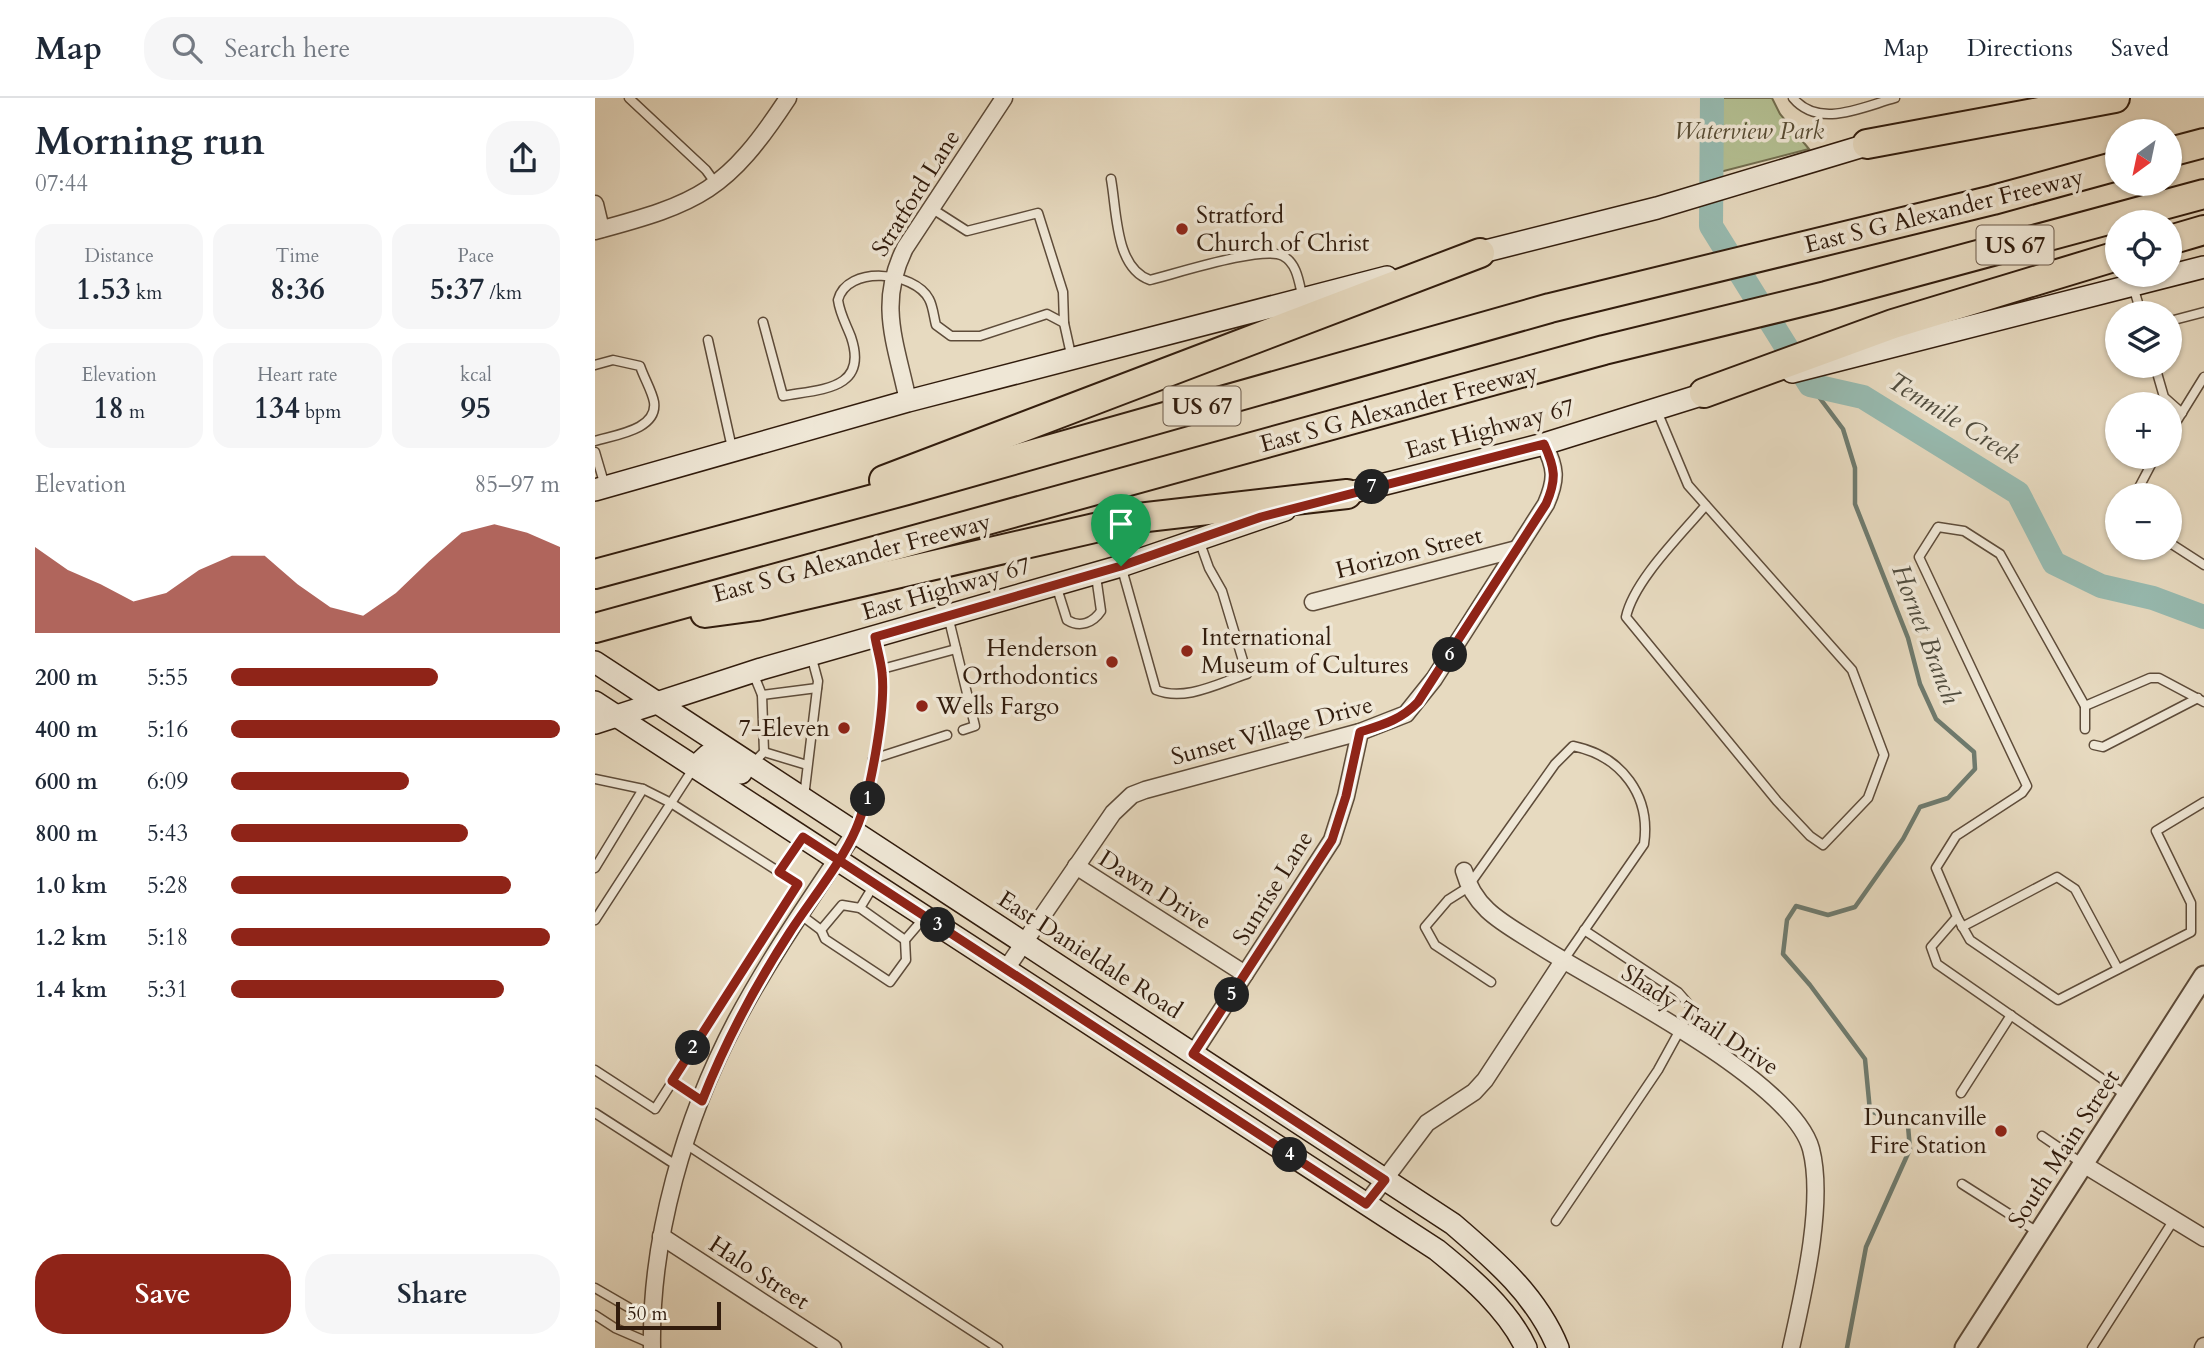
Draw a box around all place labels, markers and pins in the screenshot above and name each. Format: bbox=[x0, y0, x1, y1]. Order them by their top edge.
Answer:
place label: Stratford Church of Christ bbox=[1196, 199, 1370, 260]
marker: Stratford Church of Christ bbox=[1174, 221, 1190, 237]
pin: 7 bbox=[1355, 470, 1389, 504]
pin bbox=[1091, 494, 1151, 566]
place label: International Museum of Cultures bbox=[1201, 621, 1408, 682]
place label: Henderson Orthodontics bbox=[962, 632, 1098, 693]
pin: 6 bbox=[1433, 638, 1467, 672]
marker: International Museum of Cultures bbox=[1179, 643, 1195, 659]
marker: Henderson Orthodontics bbox=[1104, 654, 1120, 670]
place label: Wells Fargo bbox=[935, 690, 1059, 723]
marker: Wells Fargo bbox=[914, 698, 930, 714]
place label: 7-Eleven bbox=[739, 712, 830, 745]
marker: 7-Eleven bbox=[836, 720, 852, 736]
pin: 1 bbox=[851, 782, 885, 816]
pin: 3 bbox=[921, 908, 955, 942]
pin: 5 bbox=[1215, 978, 1249, 1012]
pin: 2 bbox=[675, 1030, 711, 1066]
place label: Duncanville Fire Station bbox=[1864, 1101, 1987, 1162]
marker: Duncanville Fire Station bbox=[1993, 1123, 2009, 1139]
pin: 4 bbox=[1273, 1138, 1307, 1172]

